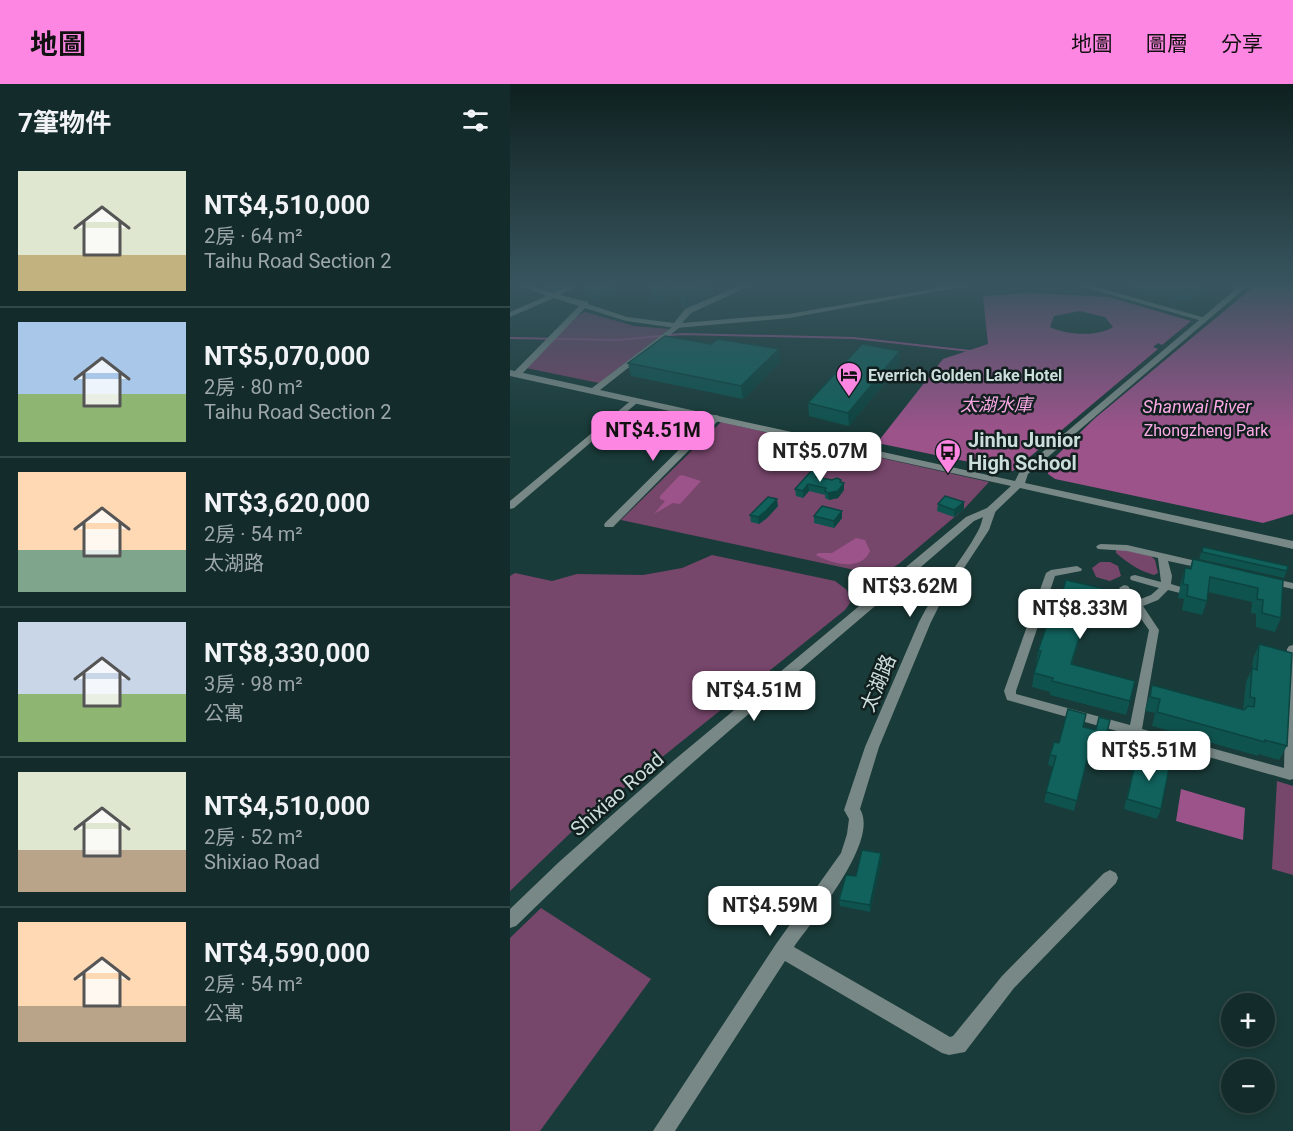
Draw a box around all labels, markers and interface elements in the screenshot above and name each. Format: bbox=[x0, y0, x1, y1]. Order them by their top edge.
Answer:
text: 地圖 bbox=[30, 28, 86, 61]
text: 地圖 bbox=[1071, 32, 1113, 56]
text: 圖層 bbox=[1146, 32, 1188, 56]
text: 分享 bbox=[1221, 32, 1263, 56]
icon: filters bbox=[459, 104, 492, 137]
text: 7筆物件 bbox=[18, 108, 111, 138]
text: NT$4,510,000 bbox=[204, 190, 370, 220]
icon: home bbox=[66, 195, 138, 267]
text: 2房 · 64 m² bbox=[204, 224, 303, 248]
text: Taihu Road Section 2 bbox=[204, 249, 391, 273]
text: NT$5,070,000 bbox=[204, 341, 370, 371]
icon: home bbox=[66, 346, 138, 418]
hotel icon: Everrich Golden Lake Hotel bbox=[834, 360, 864, 398]
place label: Everrich Golden Lake Hotel bbox=[868, 366, 1062, 385]
text: 2房 · 80 m² bbox=[204, 375, 303, 399]
water label: 太湖水庫 bbox=[960, 394, 1035, 415]
water label: Shanwai River bbox=[1143, 396, 1253, 417]
text: Taihu Road Section 2 bbox=[204, 400, 391, 424]
pin: NT$4.51M bbox=[591, 411, 715, 462]
text: NT$4.51M bbox=[605, 418, 701, 442]
park label: Zhongzheng Park bbox=[1144, 421, 1269, 440]
place label: Jinhu Junior High School bbox=[968, 428, 1081, 475]
pin: NT$5.07M bbox=[758, 432, 882, 483]
bus stop icon: Jinhu Junior High School bbox=[933, 437, 963, 475]
text: NT$5.07M bbox=[772, 439, 868, 463]
text: NT$3,620,000 bbox=[204, 488, 370, 518]
icon: home bbox=[66, 496, 138, 568]
text: 2房 · 54 m² bbox=[204, 522, 303, 546]
text: 太湖路 bbox=[204, 551, 264, 575]
pin: NT$3.62M bbox=[848, 567, 972, 618]
text: NT$3.62M bbox=[862, 574, 958, 598]
pin: NT$8.33M bbox=[1018, 589, 1142, 640]
text: NT$8.33M bbox=[1032, 596, 1128, 620]
text: NT$8,330,000 bbox=[204, 638, 370, 668]
icon: home bbox=[66, 646, 138, 718]
street label: 太湖路 bbox=[855, 651, 901, 715]
pin: NT$4.51M bbox=[692, 671, 816, 722]
text: 3房 · 98 m² bbox=[204, 672, 303, 696]
text: NT$4.51M bbox=[706, 678, 802, 702]
text: 公寓 bbox=[204, 701, 244, 725]
pin: NT$5.51M bbox=[1087, 731, 1211, 782]
text: NT$5.51M bbox=[1101, 738, 1197, 762]
street label: Shixiao Road bbox=[565, 747, 669, 841]
text: NT$4,510,000 bbox=[204, 791, 370, 821]
icon: home bbox=[66, 796, 138, 868]
text: 2房 · 52 m² bbox=[204, 825, 303, 849]
text: Shixiao Road bbox=[204, 850, 320, 874]
pin: NT$4.59M bbox=[708, 886, 832, 937]
text: NT$4.59M bbox=[722, 893, 818, 917]
text: NT$4,590,000 bbox=[204, 938, 370, 968]
icon: home bbox=[66, 946, 138, 1018]
text: 2房 · 54 m² bbox=[204, 972, 303, 996]
map controls bbox=[1221, 993, 1275, 1113]
button: + bbox=[1221, 993, 1275, 1047]
text: 公寓 bbox=[204, 1001, 244, 1025]
button: − bbox=[1221, 1059, 1275, 1113]

